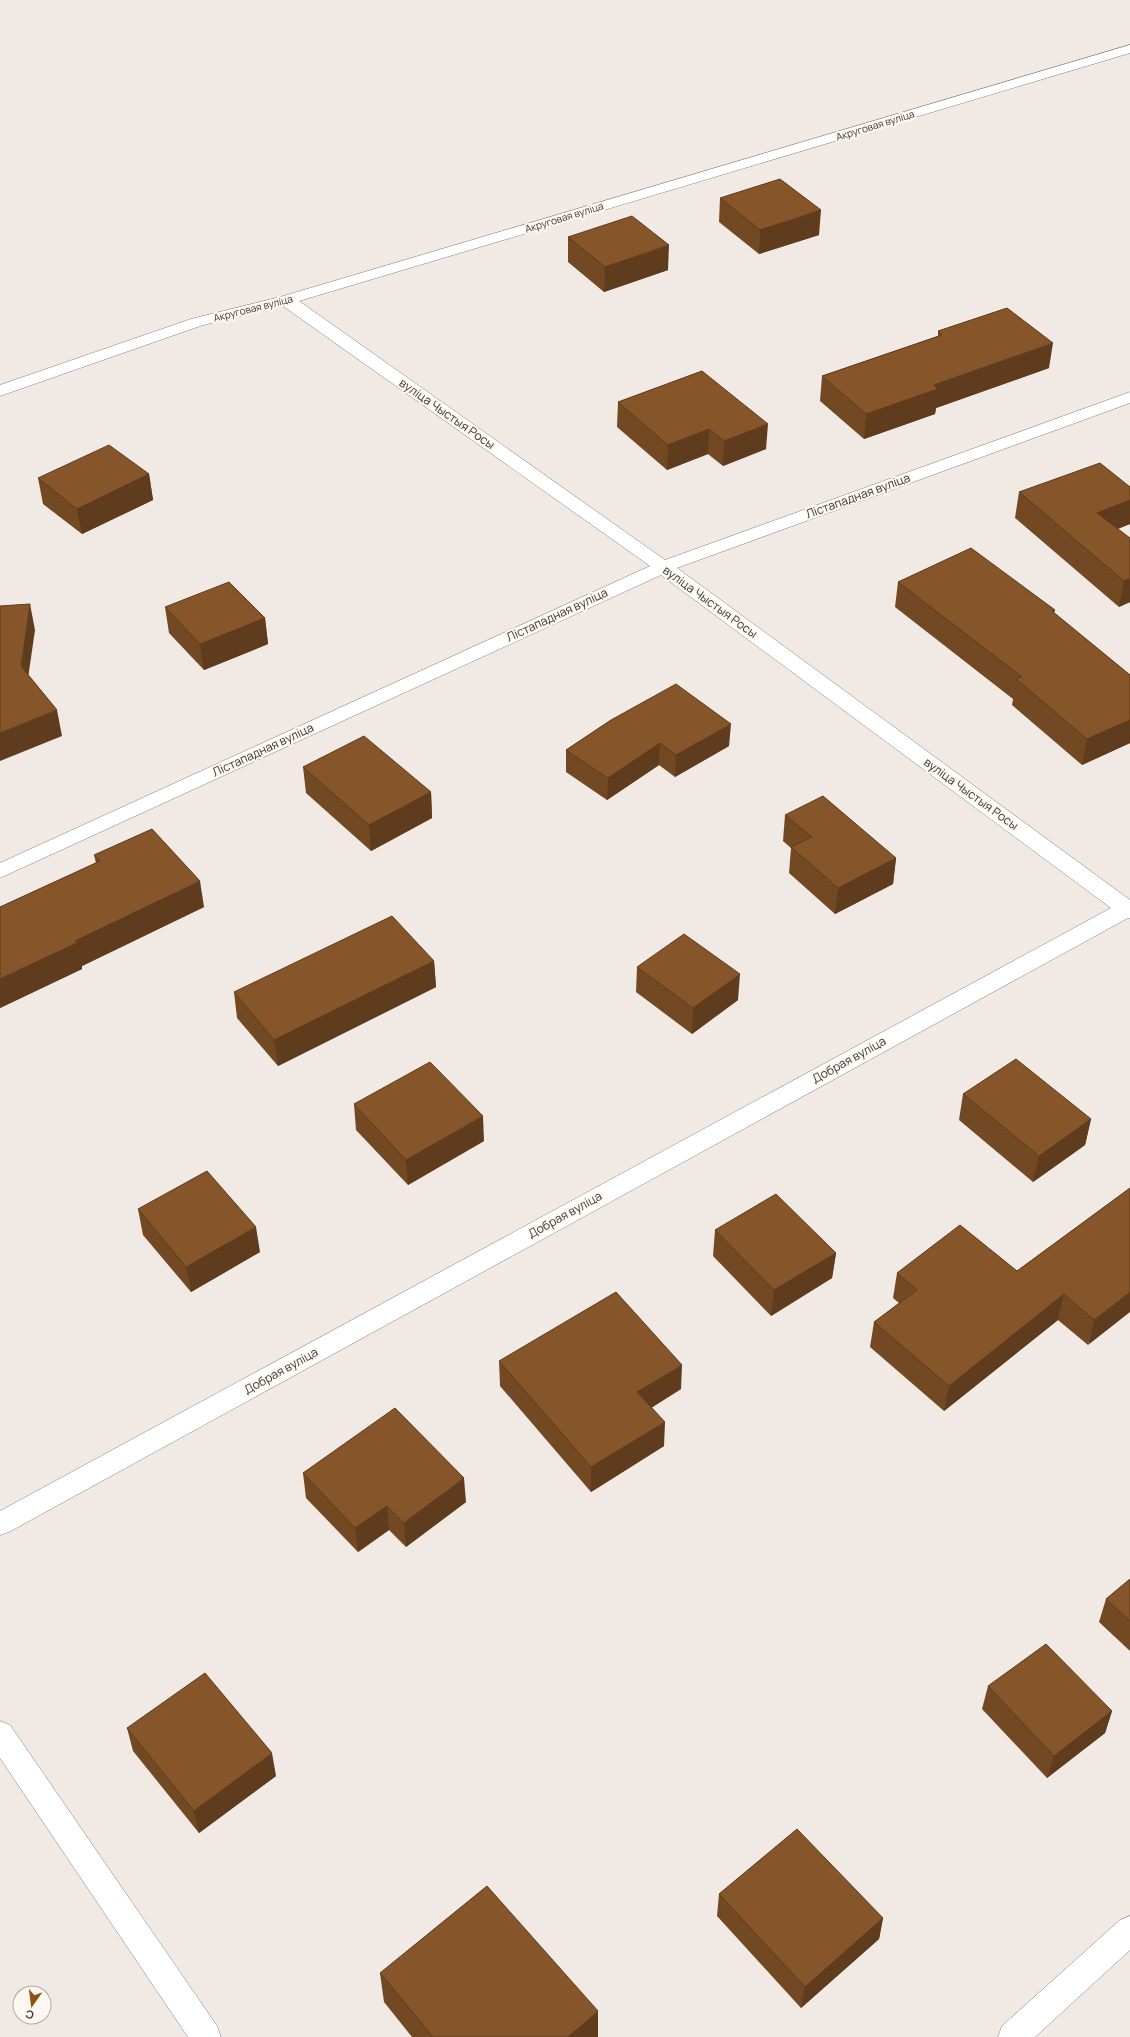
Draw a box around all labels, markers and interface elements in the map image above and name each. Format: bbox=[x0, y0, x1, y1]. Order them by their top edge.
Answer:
street label: Акруговая вуліца bbox=[834, 106, 916, 144]
street label: Акруговая вуліца bbox=[523, 198, 605, 236]
street label: Акруговая вуліца bbox=[212, 291, 294, 325]
street label: вуліца Чыстыя Росы bbox=[396, 374, 499, 453]
street label: Лістападная вуліца bbox=[803, 469, 912, 522]
street label: вуліца Чыстыя Росы bbox=[660, 561, 761, 642]
street label: Лістападная вуліца bbox=[503, 584, 610, 645]
street label: Лістападная вуліца bbox=[209, 719, 316, 780]
street label: вуліца Чыстыя Росы bbox=[921, 753, 1022, 834]
street label: Добрая вуліца bbox=[809, 1032, 889, 1087]
street label: Добрая вуліца bbox=[525, 1187, 605, 1242]
street label: Добрая вуліца bbox=[241, 1343, 321, 1398]
north arrow bbox=[12, 1985, 52, 2025]
text: С bbox=[24, 2007, 35, 2023]

